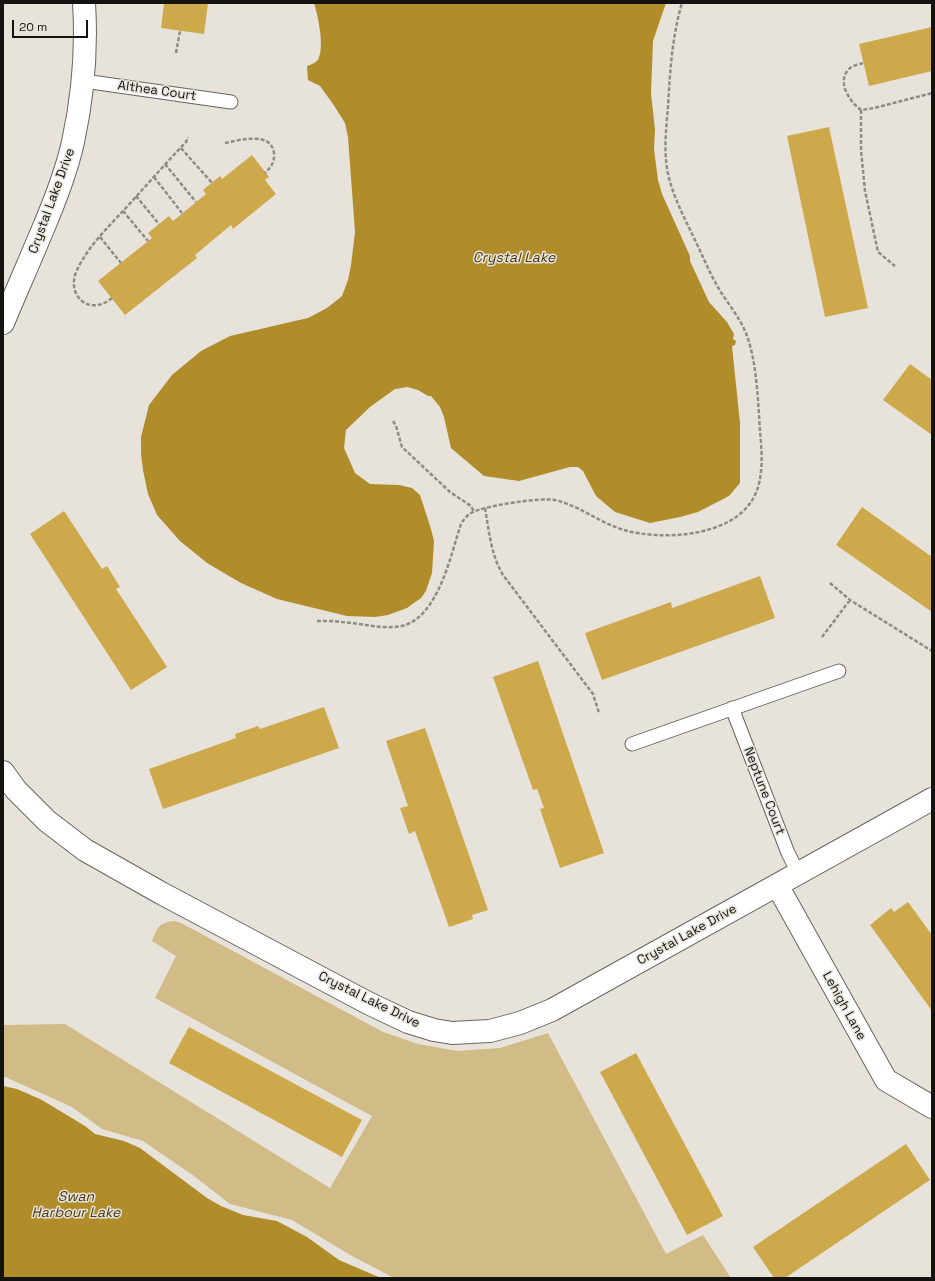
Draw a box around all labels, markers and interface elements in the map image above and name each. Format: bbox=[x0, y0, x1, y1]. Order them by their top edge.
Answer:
scale bar bbox=[14, 12, 90, 38]
text: 20 m bbox=[19, 19, 47, 35]
street label: Althea Court bbox=[117, 78, 197, 104]
street label: Crystal Lake Drive bbox=[26, 146, 78, 256]
water label: Crystal Lake bbox=[473, 250, 555, 266]
street label: Neptune Court bbox=[740, 745, 788, 837]
street label: Crystal Lake Drive bbox=[635, 901, 739, 969]
street label: Crystal Lake Drive bbox=[316, 969, 422, 1031]
street label: Lehigh Lane bbox=[819, 969, 869, 1043]
water label: Swan Harbour Lake bbox=[32, 1189, 120, 1222]

